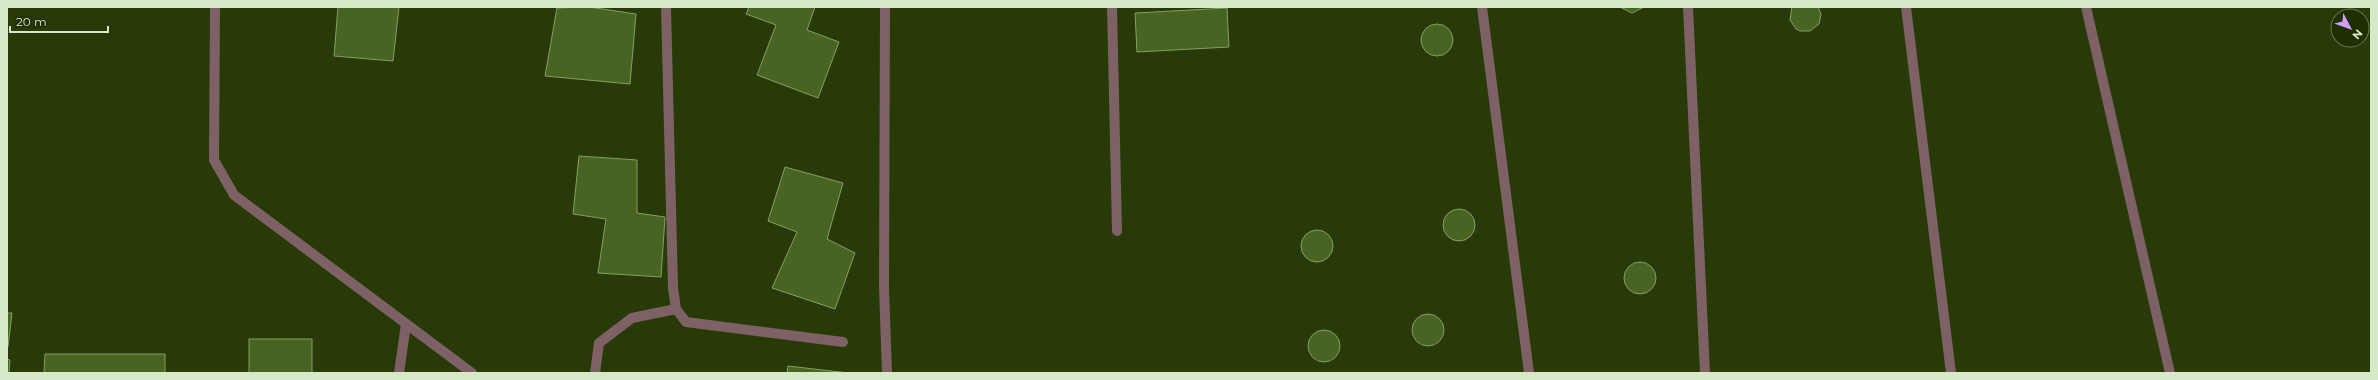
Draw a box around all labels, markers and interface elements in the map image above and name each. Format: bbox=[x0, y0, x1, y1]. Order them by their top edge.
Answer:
scale bar bbox=[10, 8, 108, 34]
north arrow bbox=[2330, 8, 2370, 48]
text: 20 m bbox=[16, 14, 47, 29]
text: N bbox=[2349, 27, 2366, 43]

